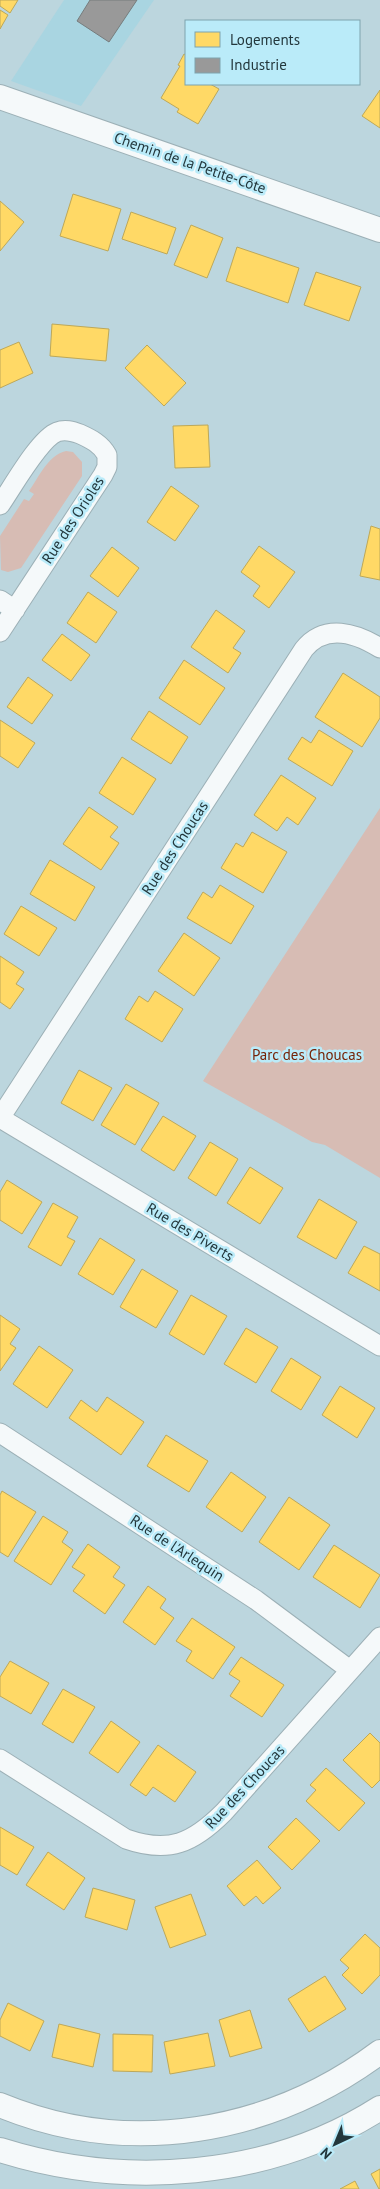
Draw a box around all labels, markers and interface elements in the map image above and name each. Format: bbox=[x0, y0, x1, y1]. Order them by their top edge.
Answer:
legend bbox=[185, 20, 360, 85]
text: Logements bbox=[230, 30, 300, 49]
text: Industrie bbox=[230, 55, 287, 74]
street label: Chemin de la Petite-Côte bbox=[112, 128, 269, 197]
street label: Rue des Orioles bbox=[37, 473, 108, 567]
street label: Rue des Choucas bbox=[137, 797, 212, 898]
park label: Parc des Choucas bbox=[252, 1045, 362, 1064]
street label: Rue des Piverts bbox=[143, 1198, 237, 1265]
street label: Rue de l'Arlequin bbox=[127, 1510, 228, 1585]
street label: Rue des Choucas bbox=[201, 1741, 288, 1833]
north arrow bbox=[310, 2119, 360, 2169]
text: N bbox=[316, 2144, 336, 2163]

